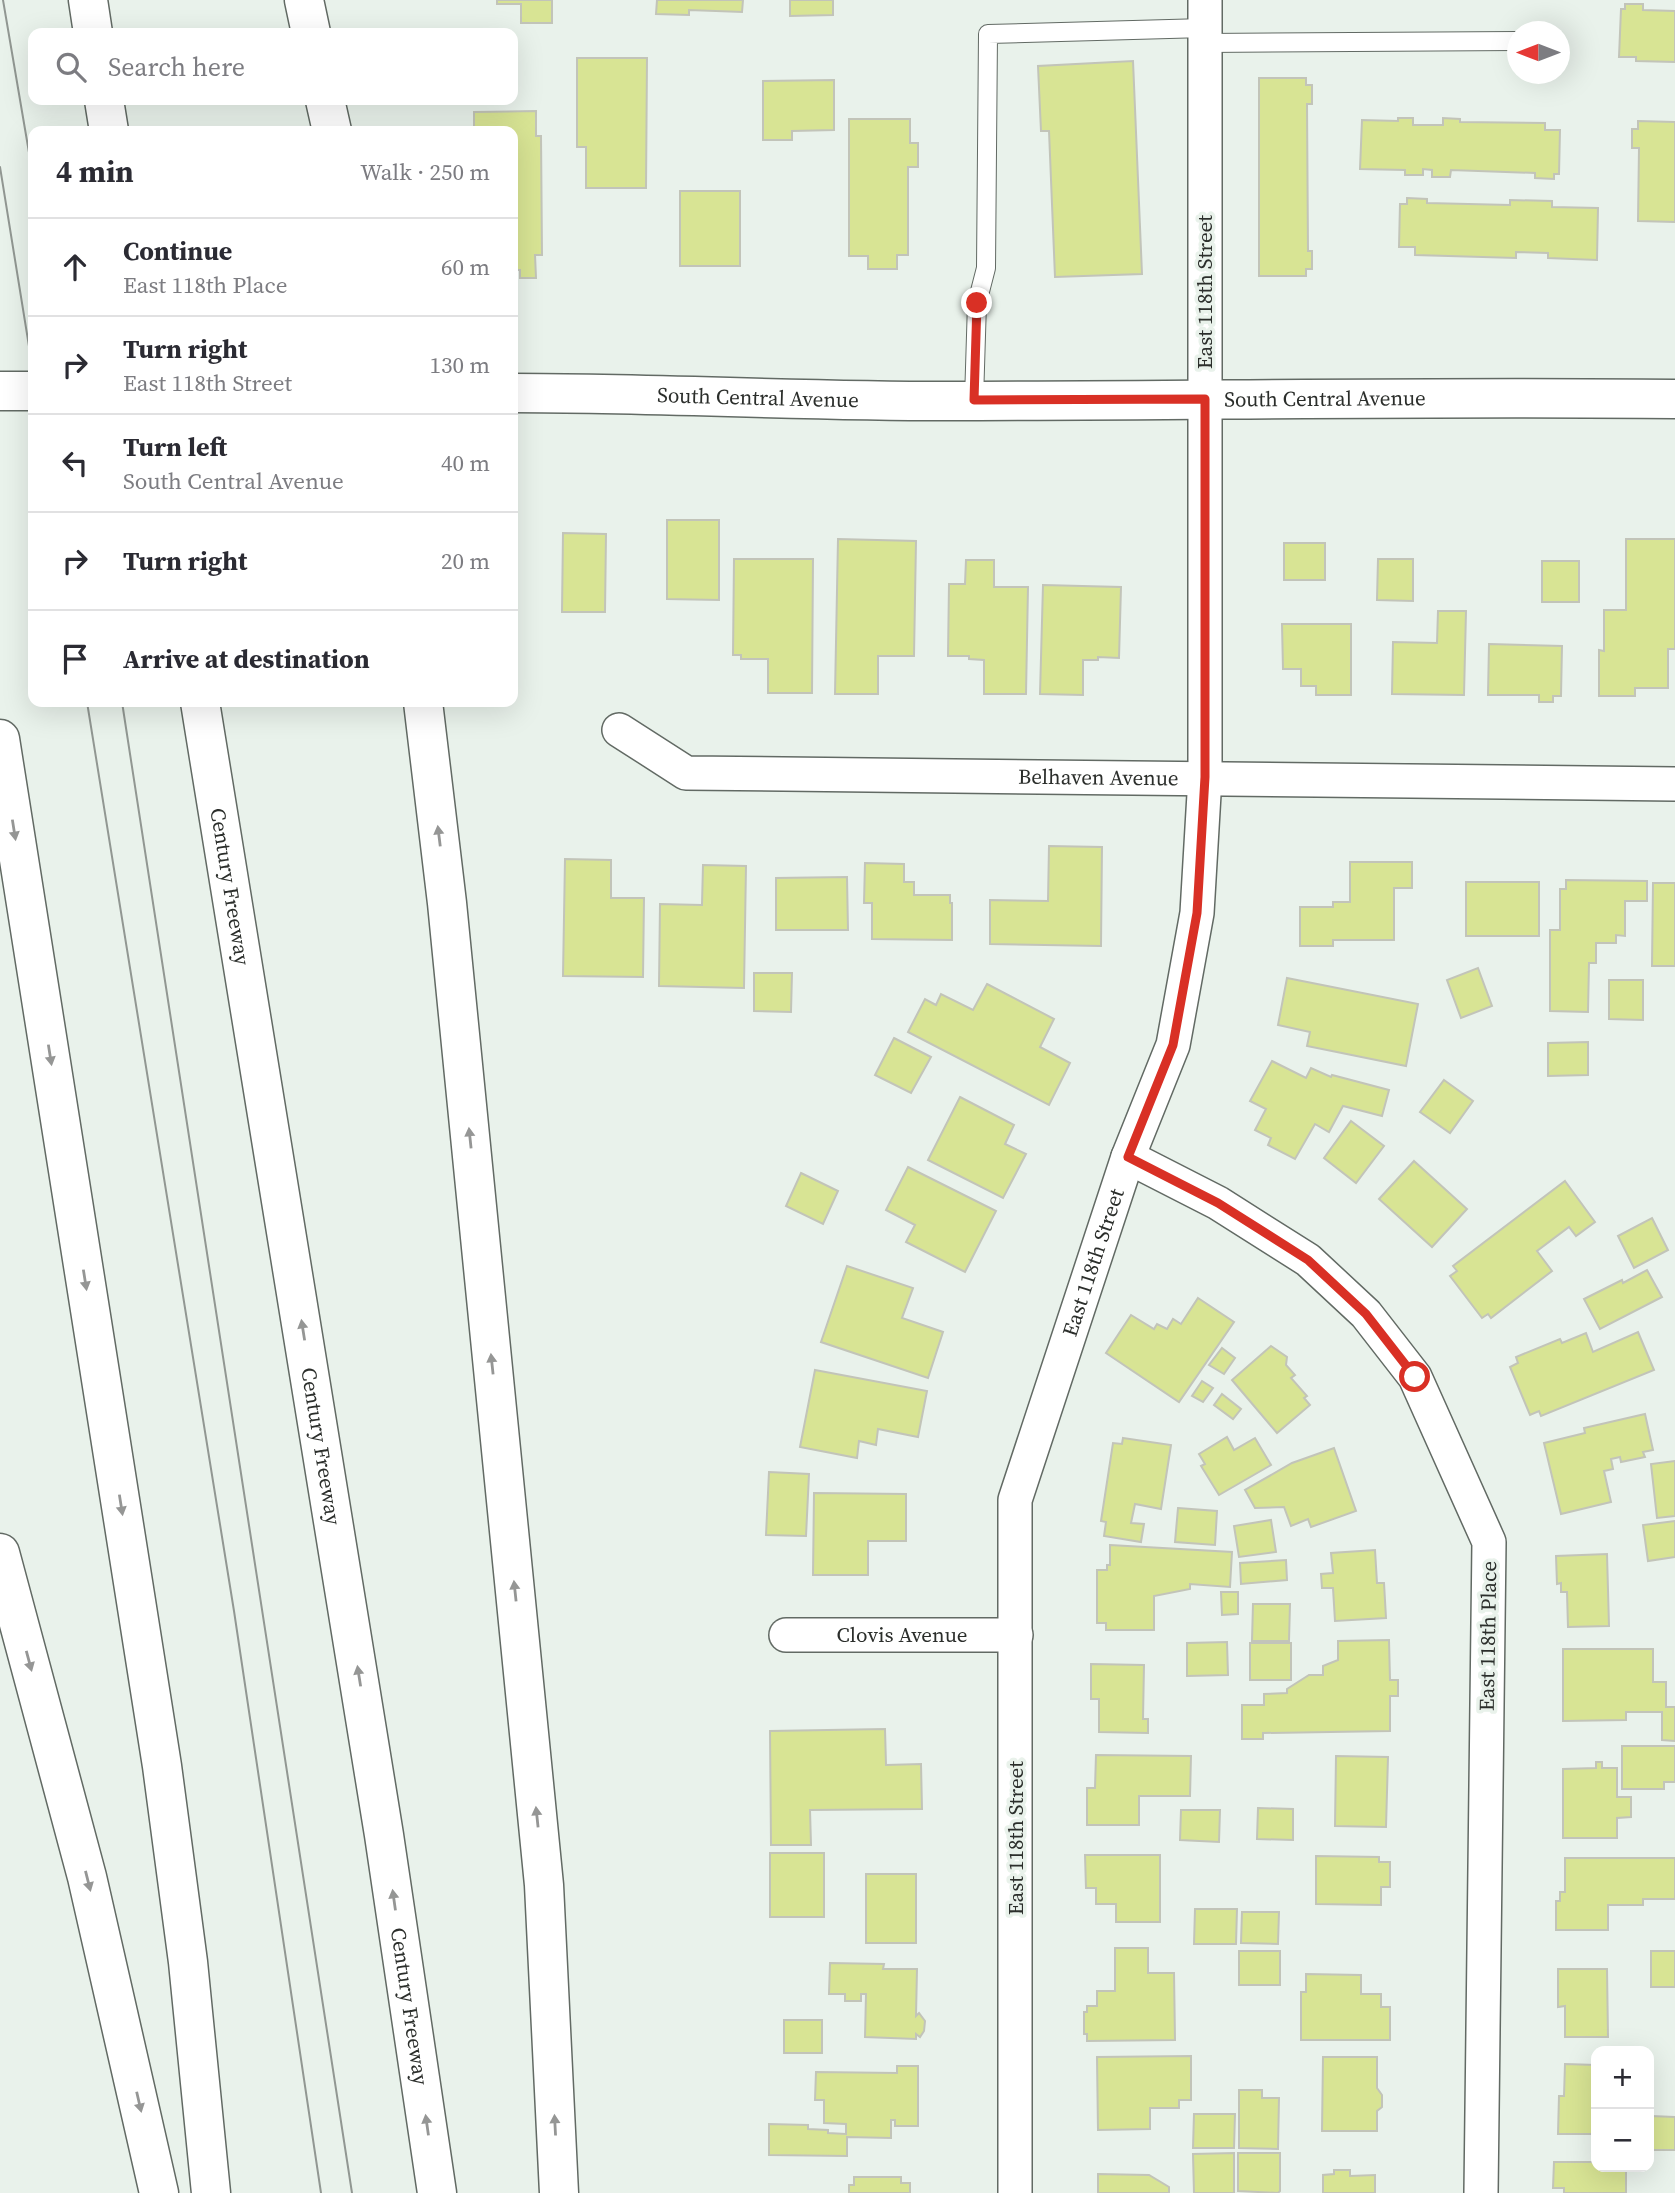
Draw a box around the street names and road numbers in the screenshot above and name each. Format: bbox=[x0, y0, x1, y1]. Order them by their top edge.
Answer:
street label: East 118th Street bbox=[1190, 215, 1219, 369]
street label: South Central Avenue bbox=[657, 380, 859, 414]
street label: South Central Avenue bbox=[1224, 383, 1426, 414]
street label: Belhaven Avenue bbox=[1018, 762, 1179, 792]
street label: Century Freeway bbox=[203, 806, 258, 968]
street label: East 118th Street bbox=[1055, 1184, 1131, 1340]
street label: Century Freeway bbox=[294, 1365, 348, 1527]
street label: East 118th Place bbox=[1472, 1561, 1503, 1711]
street label: Clovis Avenue bbox=[837, 1620, 967, 1649]
street label: East 118th Street bbox=[1001, 1761, 1030, 1915]
street label: Century Freeway bbox=[384, 1925, 436, 2087]

